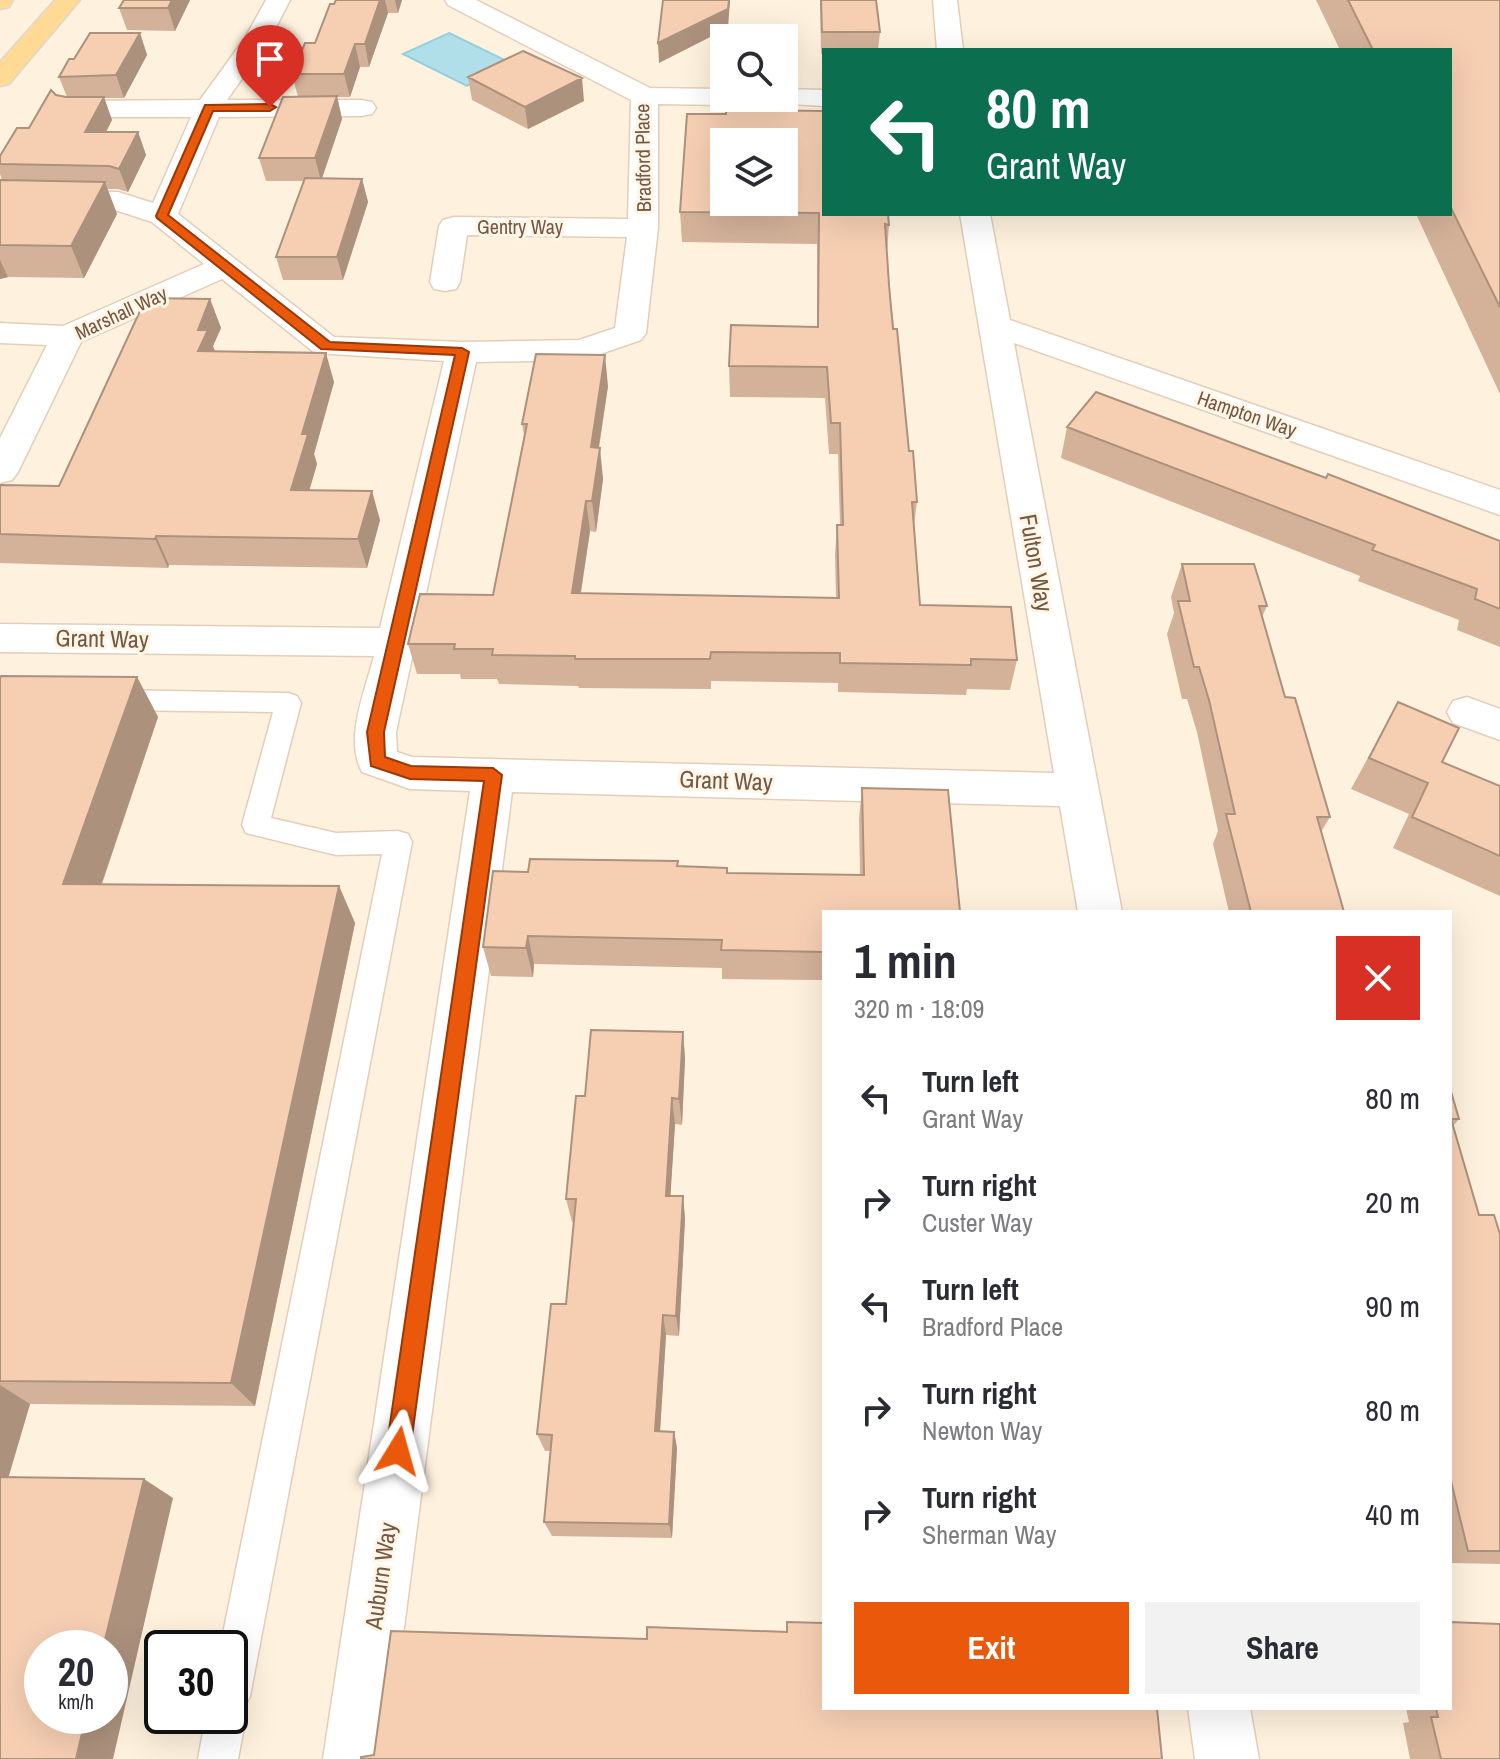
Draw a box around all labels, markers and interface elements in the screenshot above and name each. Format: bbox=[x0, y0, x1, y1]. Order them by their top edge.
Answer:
map controls bbox=[710, 24, 798, 216]
button: search bbox=[710, 24, 798, 112]
pin bbox=[236, 25, 304, 107]
icon: arrive bbox=[248, 37, 292, 81]
text: 80 m bbox=[986, 70, 1091, 145]
icon: left bbox=[854, 80, 958, 184]
street label: Bradford Place bbox=[628, 104, 657, 212]
button: layers bbox=[710, 128, 798, 216]
text: Grant Way bbox=[986, 142, 1126, 190]
street label: Gentry Way bbox=[477, 213, 564, 240]
street label: Marshall Way bbox=[70, 279, 172, 346]
street label: Hampton Way bbox=[1194, 384, 1301, 443]
street label: Fulton Way bbox=[1013, 511, 1061, 614]
street label: Grant Way bbox=[55, 621, 149, 655]
street label: Grant Way bbox=[679, 762, 773, 798]
text: 1 min bbox=[854, 928, 957, 993]
button: close bbox=[1336, 936, 1420, 1020]
text: 320 m · 18:09 bbox=[854, 991, 984, 1026]
text: Turn left bbox=[922, 1061, 1019, 1101]
icon: left bbox=[854, 1076, 898, 1120]
text: 80 m bbox=[1365, 1078, 1420, 1118]
text: Grant Way bbox=[922, 1101, 1023, 1136]
text: Turn right bbox=[922, 1165, 1036, 1205]
icon: right bbox=[854, 1180, 898, 1224]
text: 20 m bbox=[1365, 1182, 1420, 1222]
text: Custer Way bbox=[922, 1205, 1033, 1240]
text: Turn left bbox=[922, 1269, 1019, 1309]
icon: left bbox=[854, 1284, 898, 1328]
text: 90 m bbox=[1365, 1286, 1420, 1326]
text: Bradford Place bbox=[922, 1309, 1063, 1344]
text: Turn right bbox=[922, 1373, 1036, 1413]
icon: right bbox=[854, 1388, 898, 1432]
text: 80 m bbox=[1365, 1390, 1420, 1430]
position arrow bbox=[356, 1409, 440, 1493]
text: Newton Way bbox=[922, 1413, 1042, 1448]
text: Turn right bbox=[922, 1477, 1036, 1517]
icon: right bbox=[854, 1492, 898, 1536]
text: 40 m bbox=[1365, 1494, 1420, 1534]
text: Sherman Way bbox=[922, 1517, 1056, 1552]
street label: Auburn Way bbox=[357, 1520, 403, 1632]
button: Exit bbox=[854, 1602, 1129, 1694]
button: Share bbox=[1145, 1602, 1420, 1694]
speed limit sign: 30 bbox=[144, 1630, 248, 1734]
text: 20 bbox=[58, 1645, 94, 1698]
text: km/h bbox=[58, 1688, 94, 1715]

